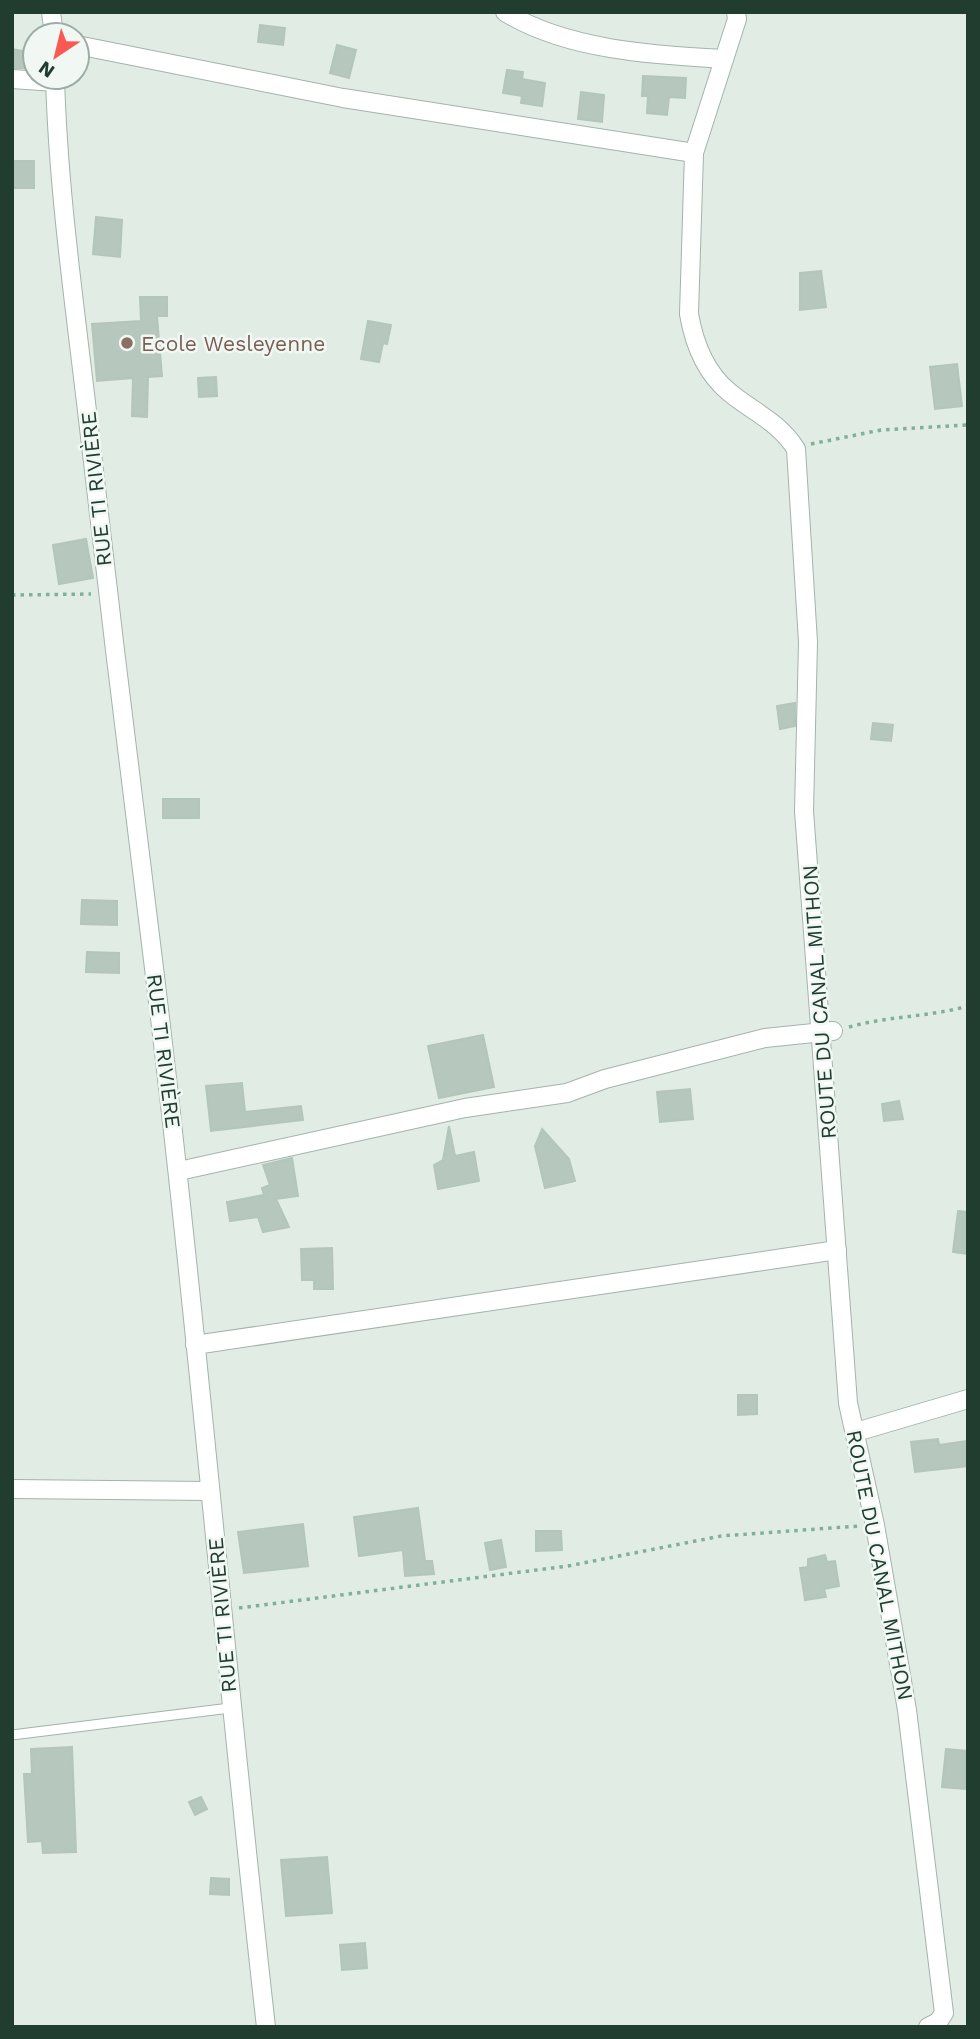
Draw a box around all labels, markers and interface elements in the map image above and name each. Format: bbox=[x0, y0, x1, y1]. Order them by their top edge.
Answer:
north arrow bbox=[21, 21, 91, 91]
text: N bbox=[34, 56, 59, 83]
place label: Ecole Wesleyenne bbox=[141, 331, 325, 356]
marker: Ecole Wesleyenne bbox=[119, 335, 135, 351]
street label: RUE TI RIVIÈRE bbox=[75, 410, 117, 568]
street label: ROUTE DU CANAL MITHON bbox=[797, 864, 841, 1140]
street label: RUE TI RIVIÈRE bbox=[142, 972, 186, 1130]
street label: ROUTE DU CANAL MITHON bbox=[842, 1428, 918, 1702]
street label: RUE TI RIVIÈRE bbox=[203, 1536, 241, 1694]

